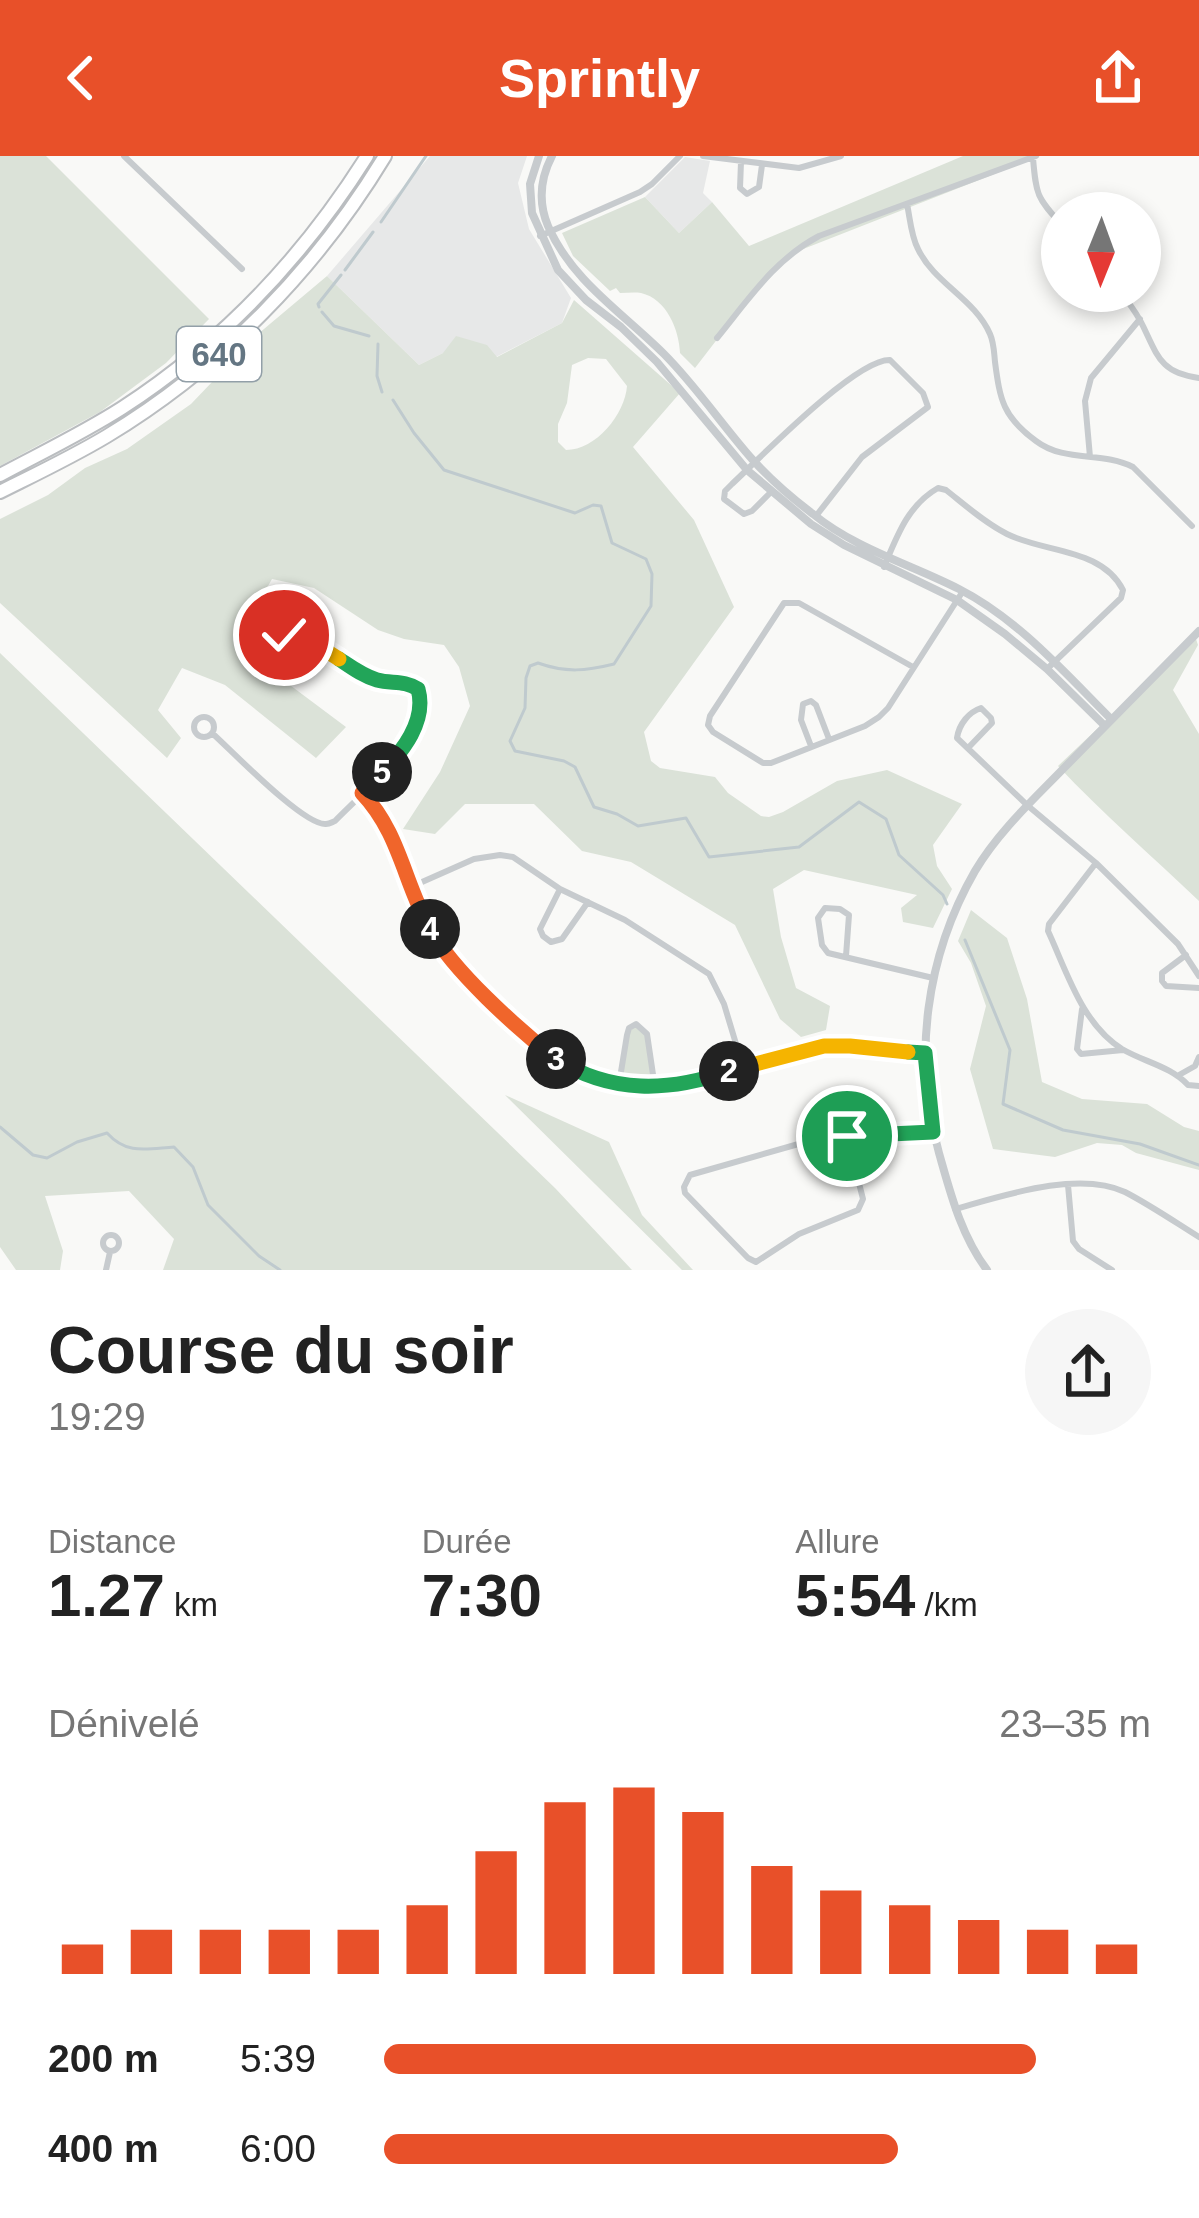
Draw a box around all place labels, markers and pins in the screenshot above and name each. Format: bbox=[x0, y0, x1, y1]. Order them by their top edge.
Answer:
pin bbox=[233, 584, 335, 686]
pin: 5 bbox=[352, 742, 412, 802]
pin: 4 bbox=[400, 899, 460, 959]
pin: 3 bbox=[526, 1029, 586, 1089]
pin: 2 bbox=[699, 1041, 759, 1101]
pin bbox=[796, 1085, 898, 1187]

